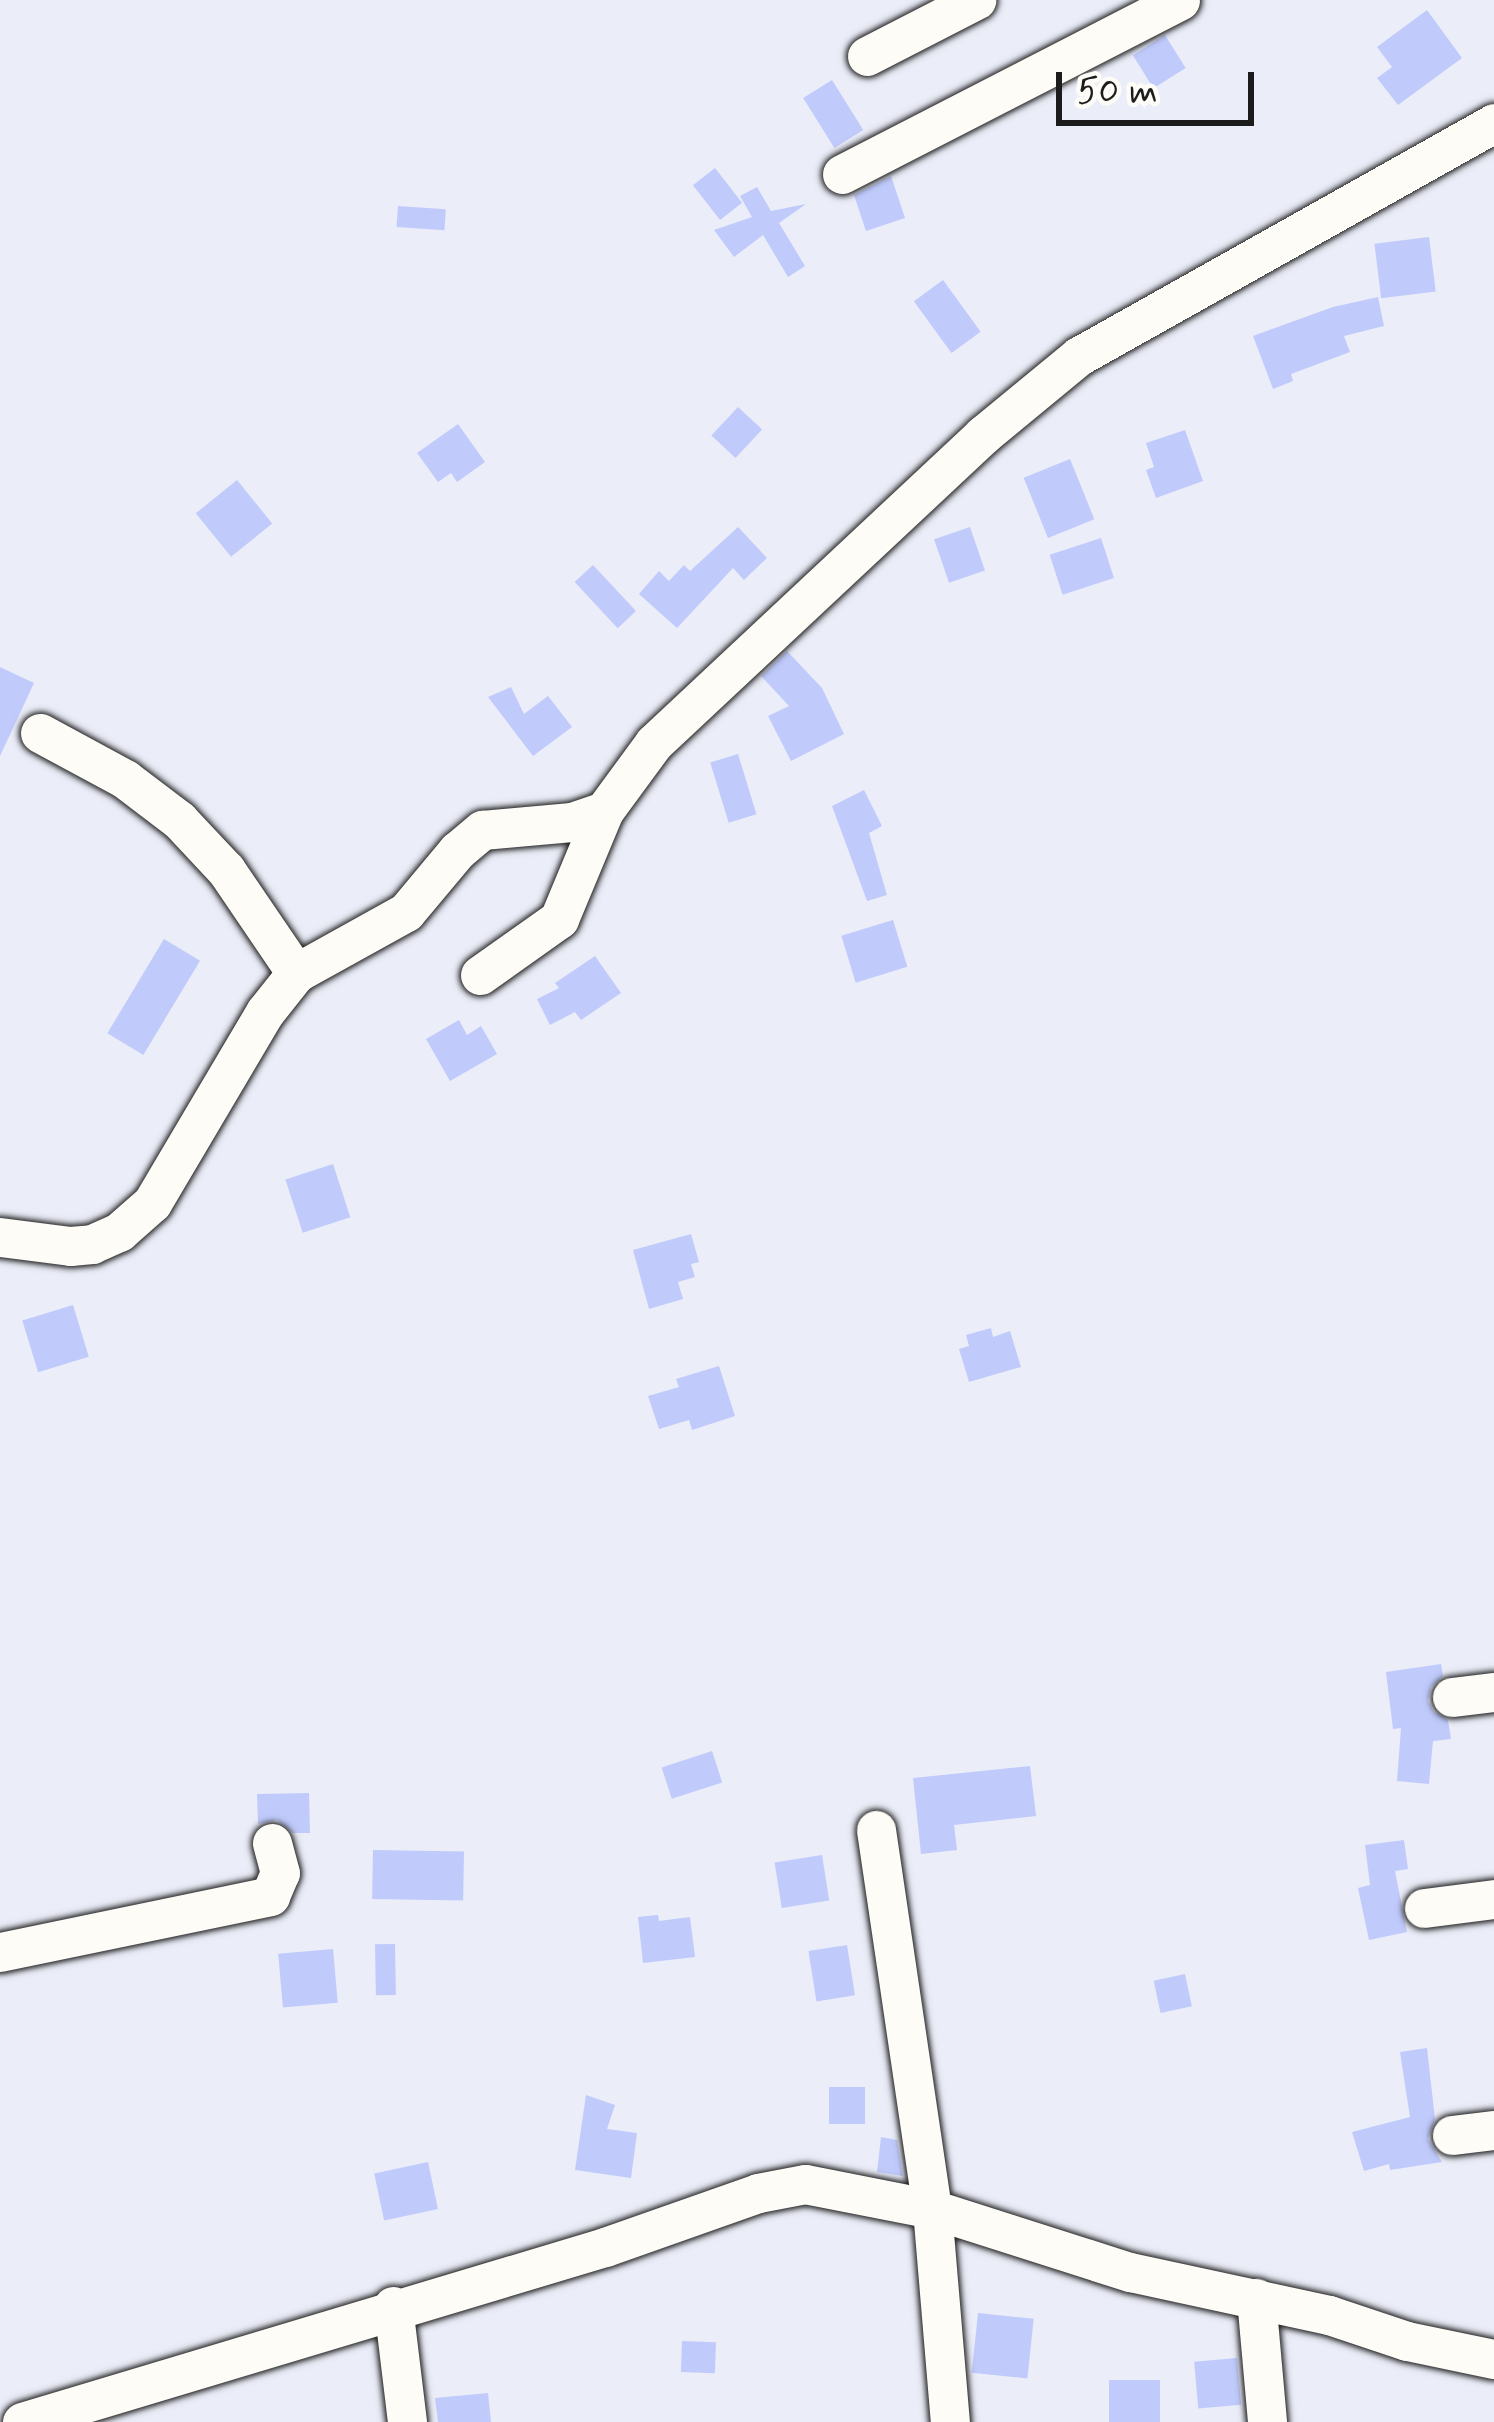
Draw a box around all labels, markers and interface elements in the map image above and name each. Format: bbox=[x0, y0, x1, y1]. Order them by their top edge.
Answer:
scale bar bbox=[1062, 48, 1260, 122]
text: 50 m bbox=[1077, 69, 1158, 116]

